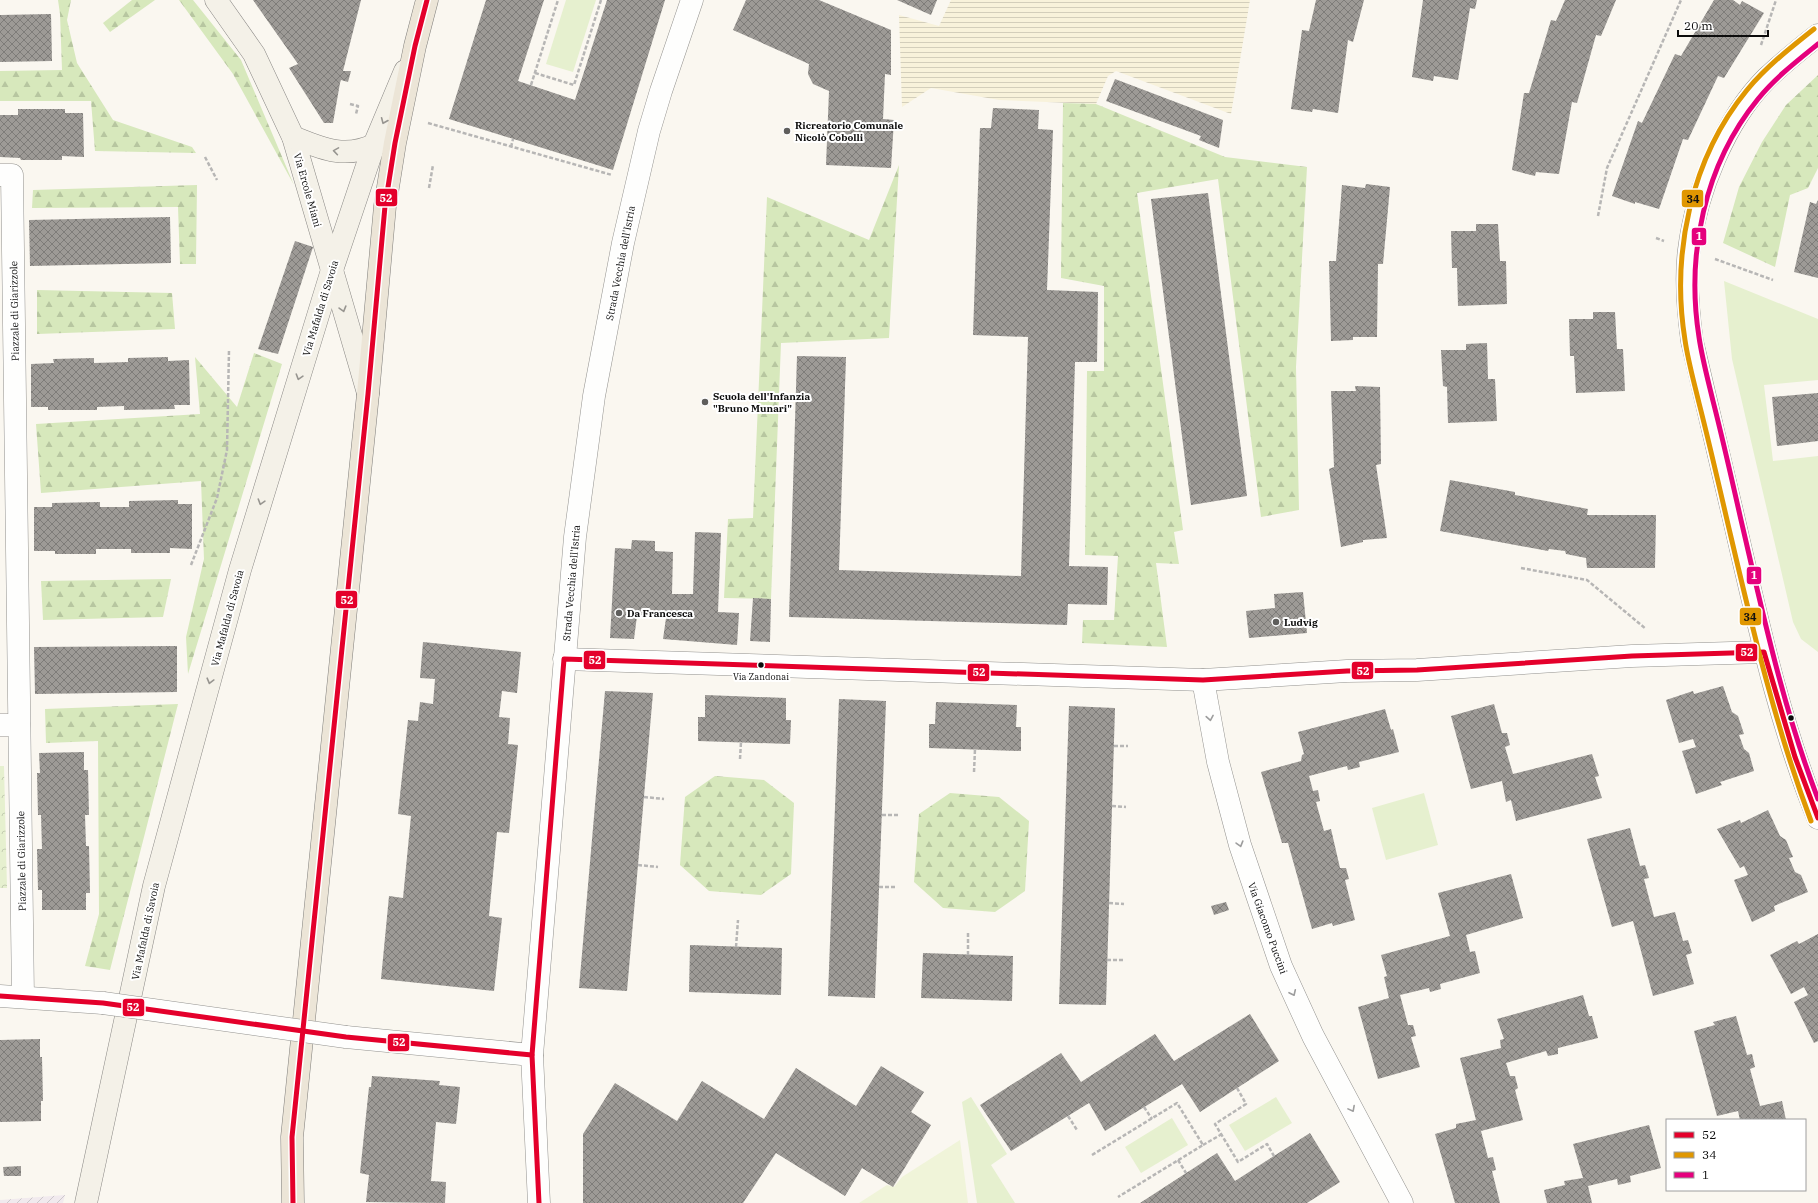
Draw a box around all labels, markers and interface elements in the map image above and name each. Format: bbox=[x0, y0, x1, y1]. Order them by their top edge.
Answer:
scale bar bbox=[1678, 12, 1768, 38]
text: 20 m bbox=[1684, 18, 1713, 33]
one-way arrow bbox=[380, 118, 388, 125]
place label: Ricreatorio Comunale Nicolò Cobolli bbox=[795, 119, 904, 144]
marker: Ricreatorio Comunale Nicolò Cobolli bbox=[782, 126, 792, 136]
one-way arrow bbox=[333, 147, 339, 156]
street label: Via Ercole Miani bbox=[291, 152, 324, 229]
line badge: 52 bbox=[375, 188, 398, 207]
line badge: 34 bbox=[1681, 189, 1704, 208]
text: 52 bbox=[379, 191, 393, 205]
text: 34 bbox=[1686, 192, 1700, 206]
street label: Strada Vecchia dell'Istria bbox=[603, 204, 638, 322]
line badge: 1 bbox=[1691, 227, 1707, 246]
text: 1 bbox=[1696, 229, 1703, 243]
street label: Via Mafalda di Savoia bbox=[300, 258, 341, 358]
street label: Piazzale di Giarizzole bbox=[7, 261, 22, 361]
one-way arrow bbox=[338, 305, 347, 312]
one-way arrow bbox=[295, 374, 304, 381]
place label: Scuola dell'Infanzia "Bruno Munari" bbox=[713, 390, 810, 415]
marker: Scuola dell'Infanzia "Bruno Munari" bbox=[700, 397, 710, 407]
one-way arrow bbox=[257, 498, 266, 505]
street label: Strada Vecchia dell'Istria bbox=[560, 524, 583, 642]
line badge: 1 bbox=[1746, 566, 1762, 585]
street label: Via Mafalda di Savoia bbox=[208, 568, 247, 668]
text: 1 bbox=[1751, 568, 1758, 582]
line badge: 52 bbox=[335, 590, 358, 609]
text: 52 bbox=[340, 593, 354, 607]
place label: Da Francesca bbox=[627, 607, 693, 620]
line badge: 34 bbox=[1739, 607, 1762, 626]
marker: Da Francesca bbox=[614, 608, 624, 618]
text: 34 bbox=[1743, 610, 1757, 624]
place label: Ludvig bbox=[1284, 616, 1318, 629]
marker: Ludvig bbox=[1271, 617, 1281, 627]
line badge: 52 bbox=[1735, 643, 1758, 662]
text: 52 bbox=[1740, 645, 1754, 659]
line badge: 52 bbox=[583, 650, 606, 670]
text: 52 bbox=[588, 653, 602, 667]
marker: Via Zandonai bbox=[756, 660, 766, 670]
line badge: 52 bbox=[1351, 661, 1374, 680]
line badge: 52 bbox=[967, 663, 990, 682]
text: 52 bbox=[1356, 664, 1370, 678]
text: 52 bbox=[972, 665, 986, 679]
place label: Via Zandonai bbox=[733, 671, 789, 682]
one-way arrow bbox=[206, 677, 215, 684]
unlabelled marker bbox=[1786, 713, 1796, 723]
one-way arrow bbox=[1205, 715, 1214, 721]
street label: Piazzale di Giarizzole bbox=[14, 811, 29, 911]
one-way arrow bbox=[1235, 841, 1244, 848]
street label: Via Giacomo Puccini bbox=[1245, 880, 1290, 976]
street label: Via Mafalda di Savoia bbox=[129, 881, 162, 981]
one-way arrow bbox=[1288, 989, 1296, 996]
line badge: 52 bbox=[122, 998, 145, 1017]
text: 52 bbox=[126, 1000, 140, 1014]
line badge: 52 bbox=[387, 1033, 410, 1052]
text: 52 bbox=[392, 1035, 406, 1049]
one-way arrow bbox=[1347, 1105, 1355, 1112]
legend bbox=[1666, 1119, 1806, 1191]
text: 52 bbox=[1702, 1127, 1716, 1142]
text: 34 bbox=[1702, 1147, 1716, 1162]
text: 1 bbox=[1702, 1167, 1709, 1182]

